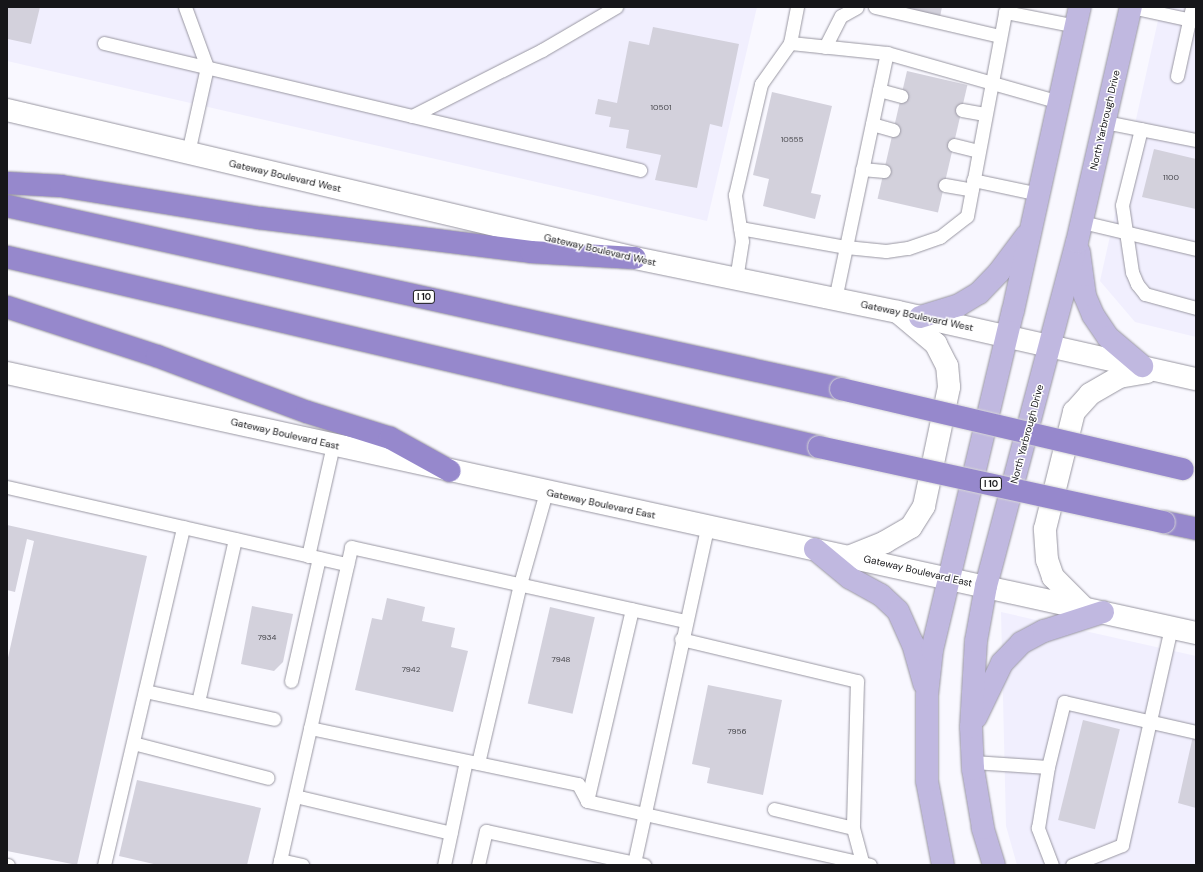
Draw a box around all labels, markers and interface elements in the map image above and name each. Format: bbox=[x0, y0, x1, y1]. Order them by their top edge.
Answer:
street label: North Yarbrough Drive bbox=[1088, 69, 1122, 171]
house number: 10501 bbox=[651, 103, 671, 113]
house number: 10555 bbox=[781, 135, 803, 145]
street label: Gateway Boulevard West bbox=[228, 157, 342, 195]
house number: 1100 bbox=[1163, 173, 1179, 183]
street label: Gateway Boulevard West bbox=[543, 231, 657, 269]
road number: I 10 bbox=[412, 290, 436, 304]
street label: Gateway Boulevard West bbox=[860, 298, 974, 334]
street label: North Yarbrough Drive bbox=[1008, 383, 1046, 485]
street label: Gateway Boulevard East bbox=[229, 416, 341, 452]
road number: I 10 bbox=[979, 477, 1003, 491]
street label: Gateway Boulevard East bbox=[545, 487, 657, 521]
street label: Gateway Boulevard East bbox=[862, 553, 974, 589]
house number: 7934 bbox=[258, 633, 276, 643]
house number: 7948 bbox=[552, 655, 570, 665]
house number: 7942 bbox=[402, 665, 420, 675]
house number: 7956 bbox=[728, 727, 746, 737]

